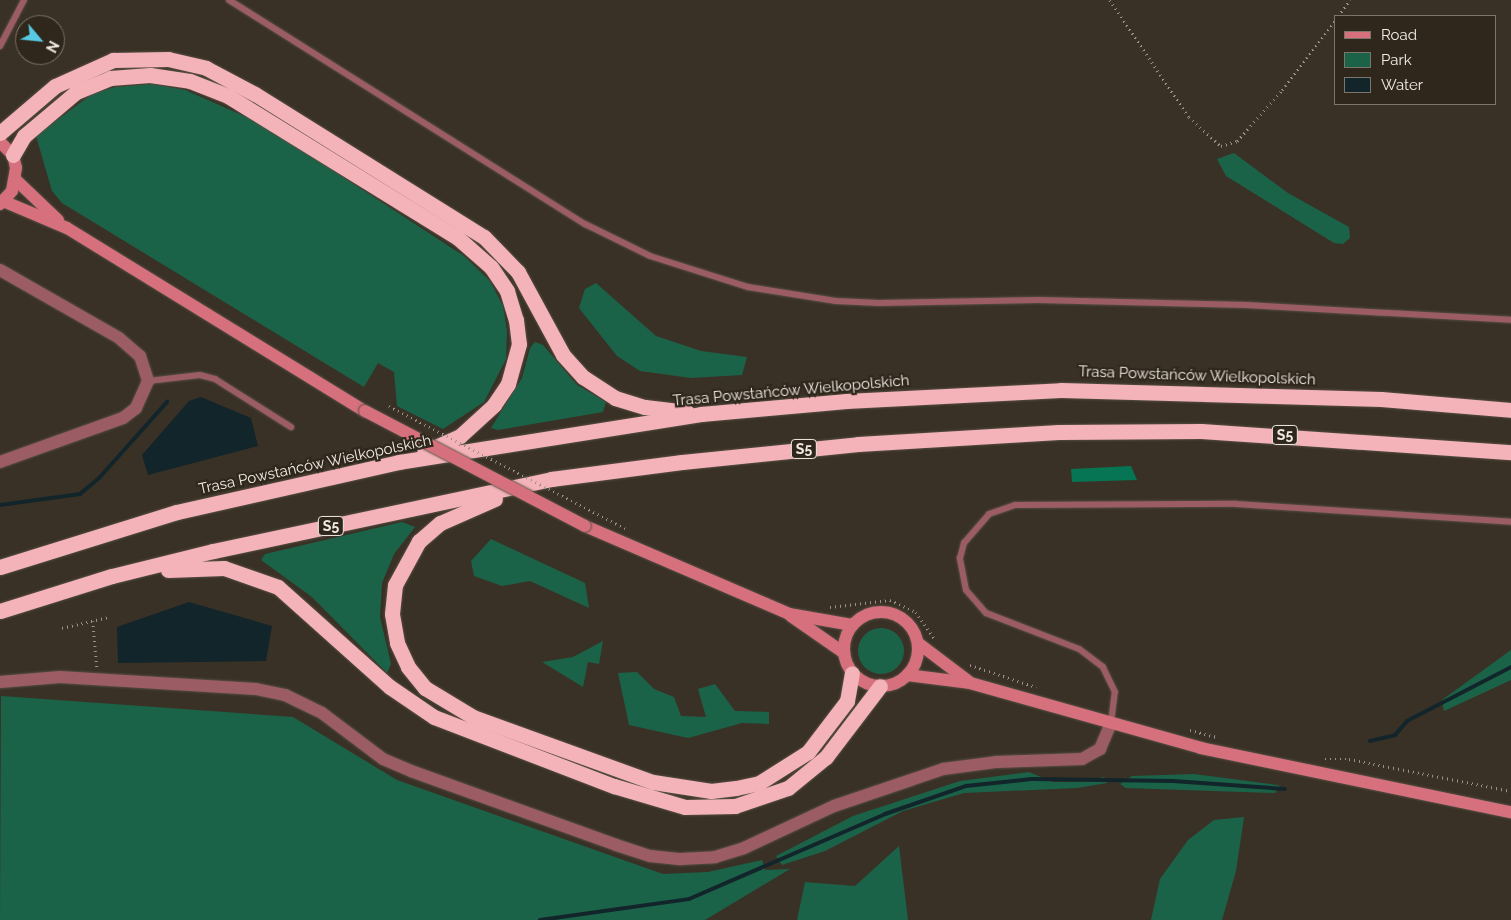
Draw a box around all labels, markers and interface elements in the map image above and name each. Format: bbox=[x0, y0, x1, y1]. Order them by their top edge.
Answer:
north arrow bbox=[15, 15, 65, 65]
legend bbox=[1334, 15, 1496, 105]
text: Road bbox=[1381, 26, 1417, 44]
text: N bbox=[43, 38, 62, 55]
text: Park bbox=[1381, 51, 1412, 69]
text: Water bbox=[1381, 76, 1423, 94]
street label: Trasa Powstańców Wielkopolskich bbox=[1078, 363, 1316, 389]
street label: Trasa Powstańców Wielkopolskich bbox=[672, 372, 910, 410]
road number: S5 bbox=[1271, 424, 1299, 446]
street label: Trasa Powstańców Wielkopolskich bbox=[197, 431, 433, 499]
road number: S5 bbox=[790, 438, 818, 460]
road number: S5 bbox=[317, 514, 345, 538]

